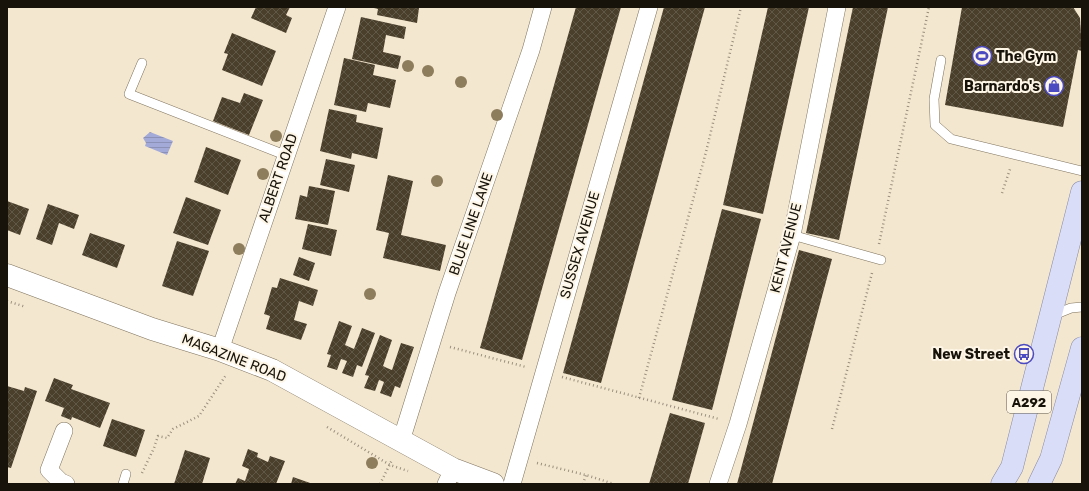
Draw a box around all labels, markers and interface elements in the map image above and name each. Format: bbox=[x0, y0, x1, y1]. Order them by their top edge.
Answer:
sports icon: The Gym bbox=[971, 45, 993, 67]
place label: The Gym bbox=[996, 48, 1056, 65]
shop icon: Barnardo's bbox=[1043, 75, 1065, 97]
place label: Barnardo's bbox=[964, 78, 1040, 95]
street label: ALBERT ROAD bbox=[255, 131, 301, 225]
street label: BLUE LINE LANE bbox=[445, 170, 497, 278]
street label: SUSSEX AVENUE bbox=[557, 189, 603, 301]
street label: KENT AVENUE bbox=[767, 201, 805, 295]
street label: MAGAZINE ROAD bbox=[179, 330, 289, 386]
bus stop icon: New Street bbox=[1013, 343, 1035, 365]
place label: New Street bbox=[932, 346, 1010, 363]
road number: A292 bbox=[1007, 391, 1051, 413]

